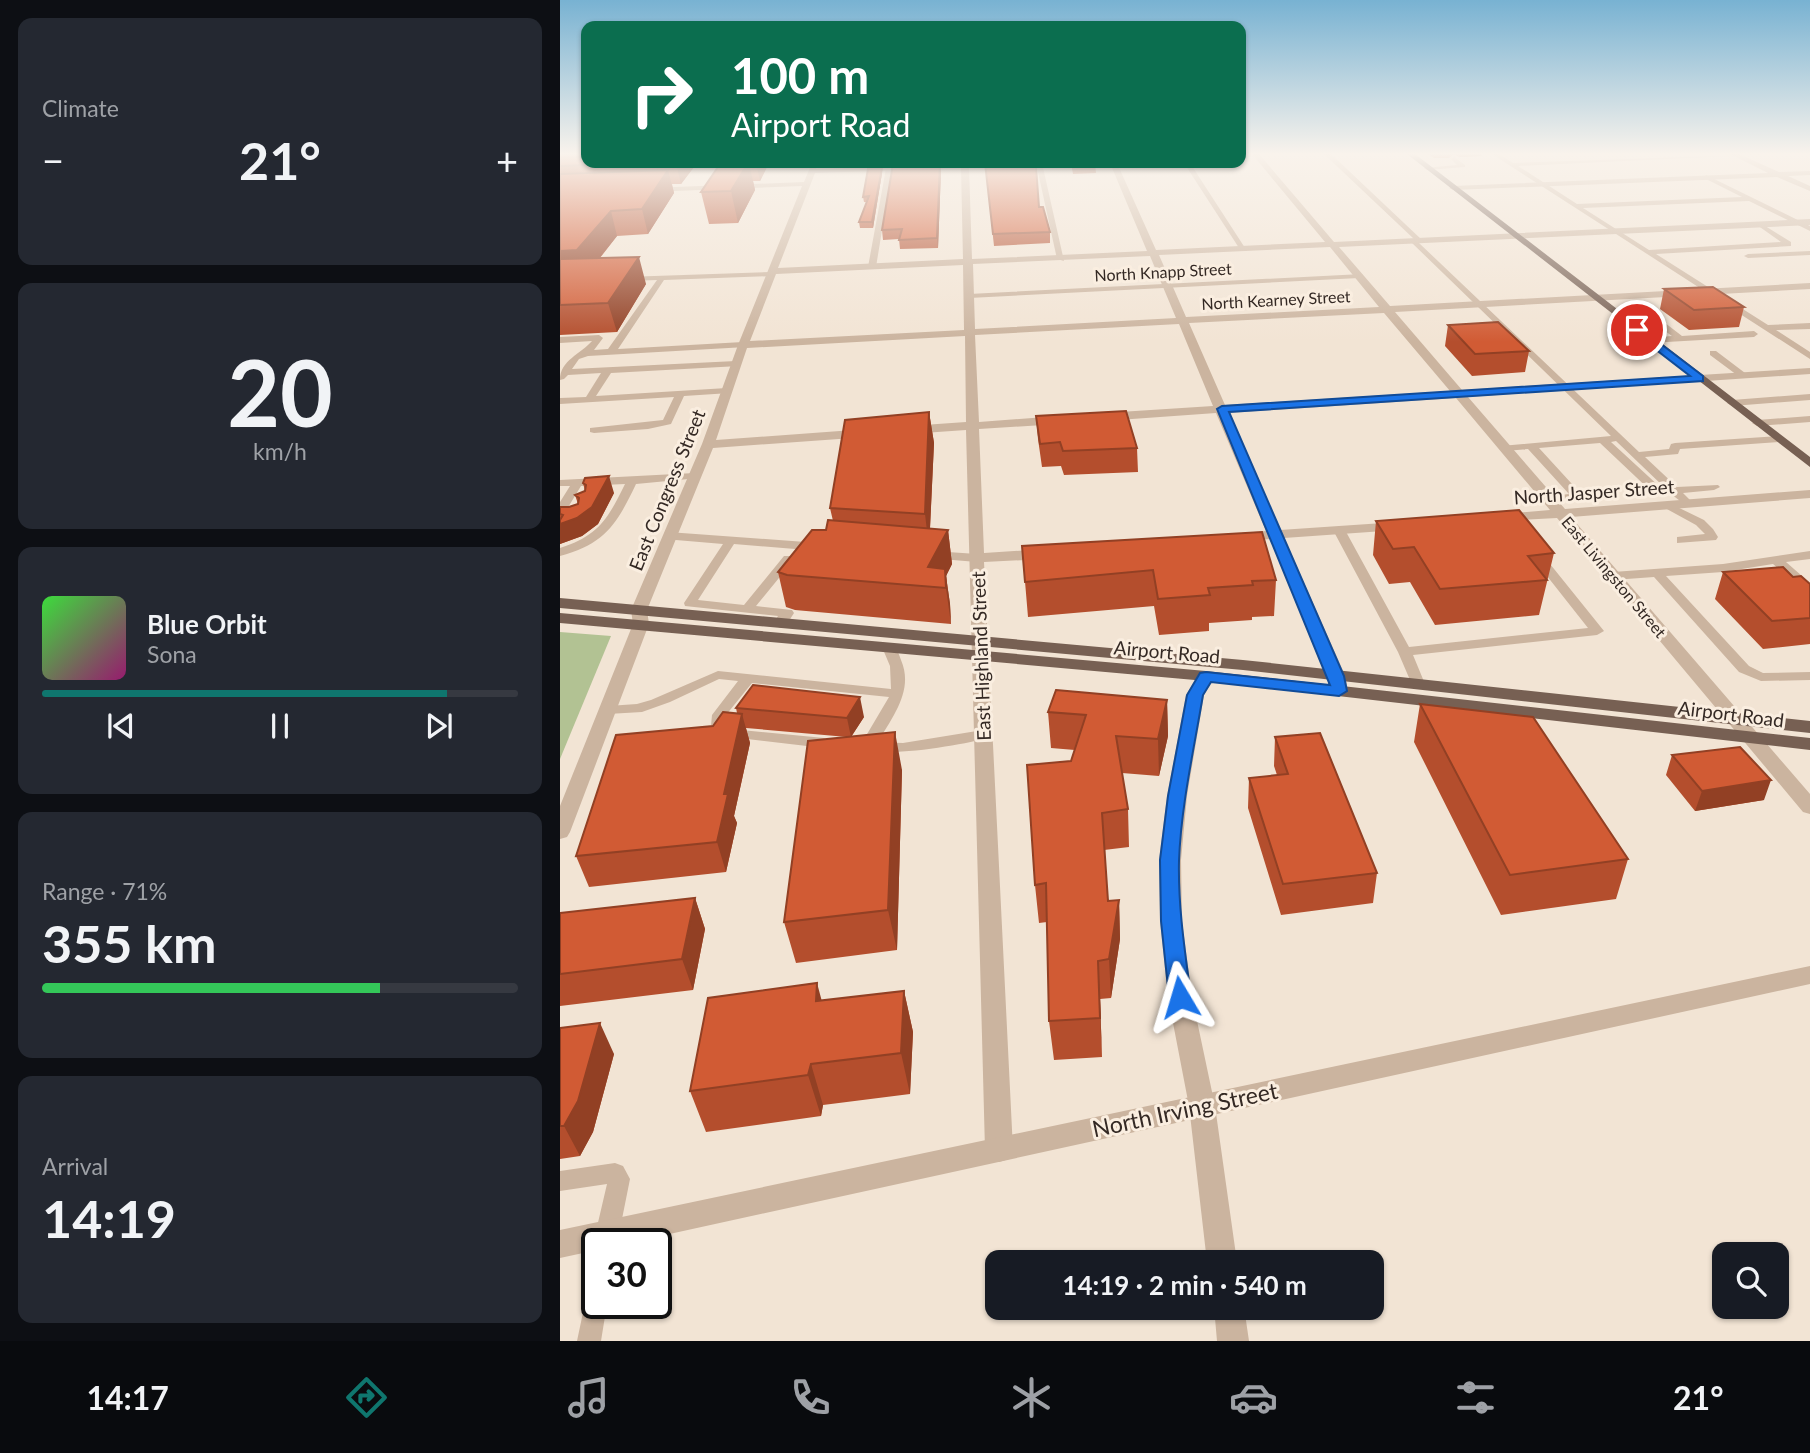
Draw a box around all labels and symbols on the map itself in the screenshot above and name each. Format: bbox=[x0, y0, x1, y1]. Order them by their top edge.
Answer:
street label: North Knapp Street bbox=[1094, 258, 1232, 285]
street label: North Kearney Street bbox=[1201, 286, 1351, 313]
pin bbox=[1607, 300, 1667, 360]
street label: East Congress Street bbox=[624, 406, 709, 574]
street label: North Jasper Street bbox=[1513, 474, 1675, 509]
street label: East Livingston Street bbox=[1558, 512, 1671, 641]
street label: East Highland Street bbox=[966, 571, 995, 741]
street label: Airport Road bbox=[1113, 635, 1221, 668]
street label: Airport Road bbox=[1677, 696, 1785, 731]
position arrow bbox=[1143, 960, 1217, 1034]
street label: North Irving Street bbox=[1090, 1076, 1281, 1142]
speed limit sign: 30 bbox=[581, 1228, 672, 1319]

